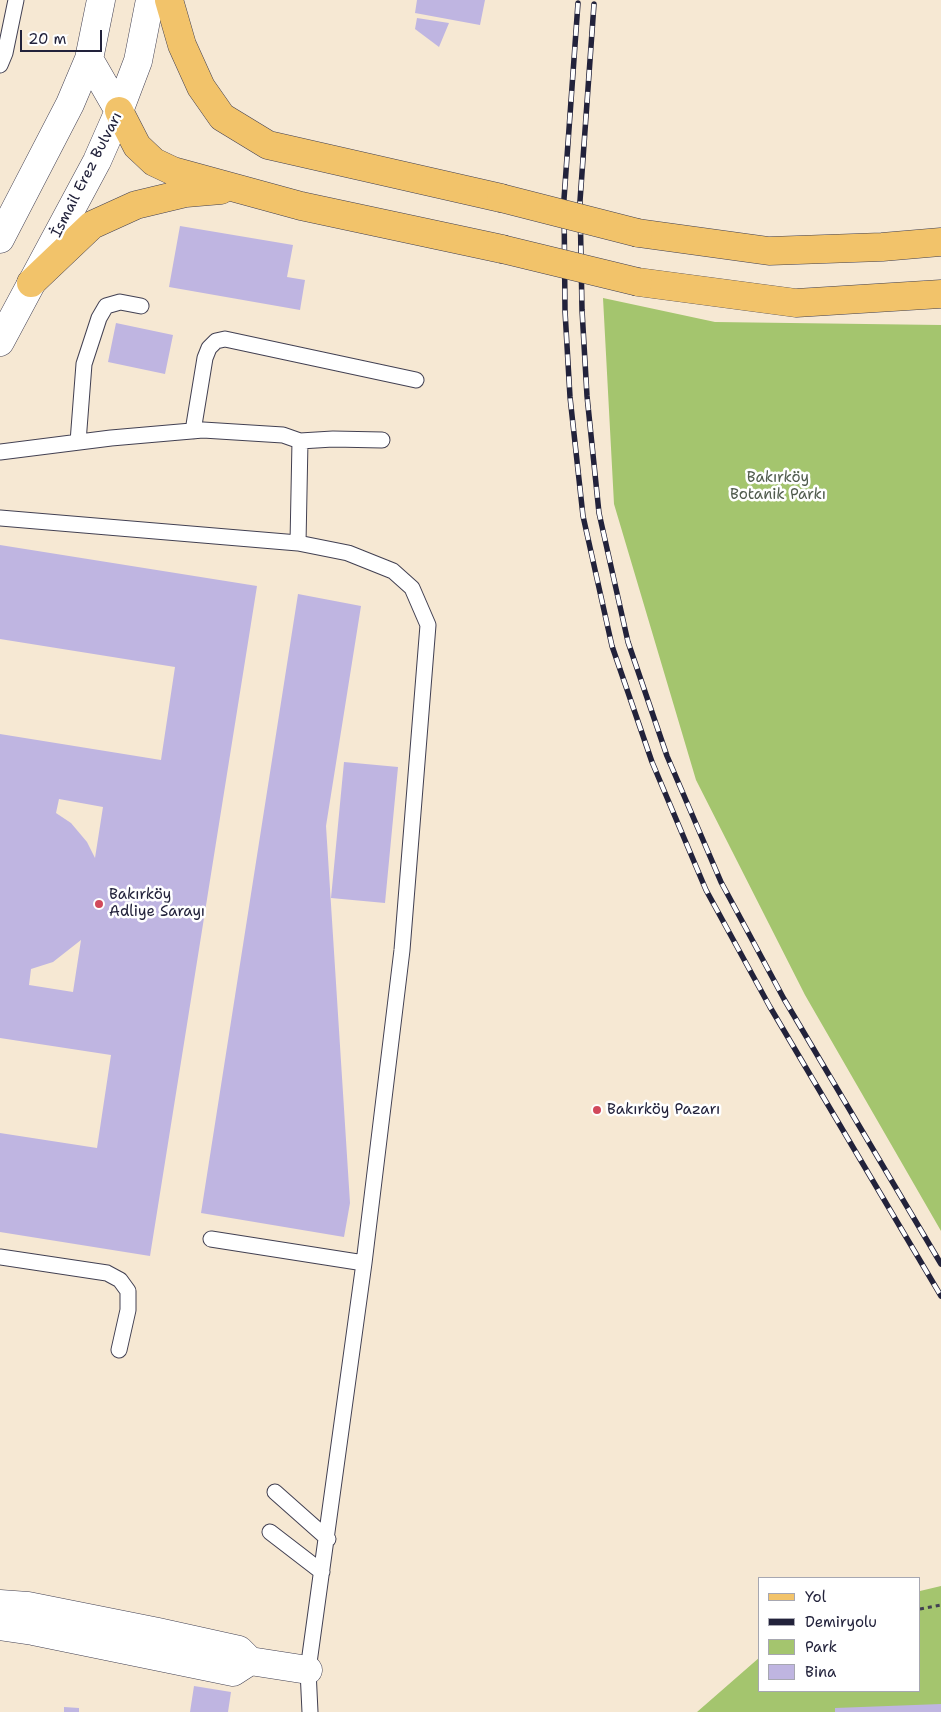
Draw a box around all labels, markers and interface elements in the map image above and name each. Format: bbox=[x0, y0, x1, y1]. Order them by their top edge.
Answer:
scale bar bbox=[22, 20, 105, 52]
text: 20 m bbox=[28, 29, 67, 49]
street label: İsmail Erez Bulvarı bbox=[48, 109, 126, 241]
park label: Bakırköy Botanik Parkı bbox=[730, 469, 826, 504]
place label: Bakırköy Adliye Sarayı bbox=[109, 886, 205, 921]
marker: Bakırköy Adliye Sarayı bbox=[93, 898, 105, 910]
place label: Bakırköy Pazarı bbox=[607, 1101, 720, 1119]
marker: Bakırköy Pazarı bbox=[591, 1104, 603, 1116]
legend bbox=[758, 1577, 921, 1692]
text: Yol bbox=[805, 1587, 826, 1607]
text: Demiryolu bbox=[805, 1612, 877, 1632]
text: Park bbox=[805, 1637, 837, 1657]
text: Bina bbox=[805, 1662, 836, 1682]

